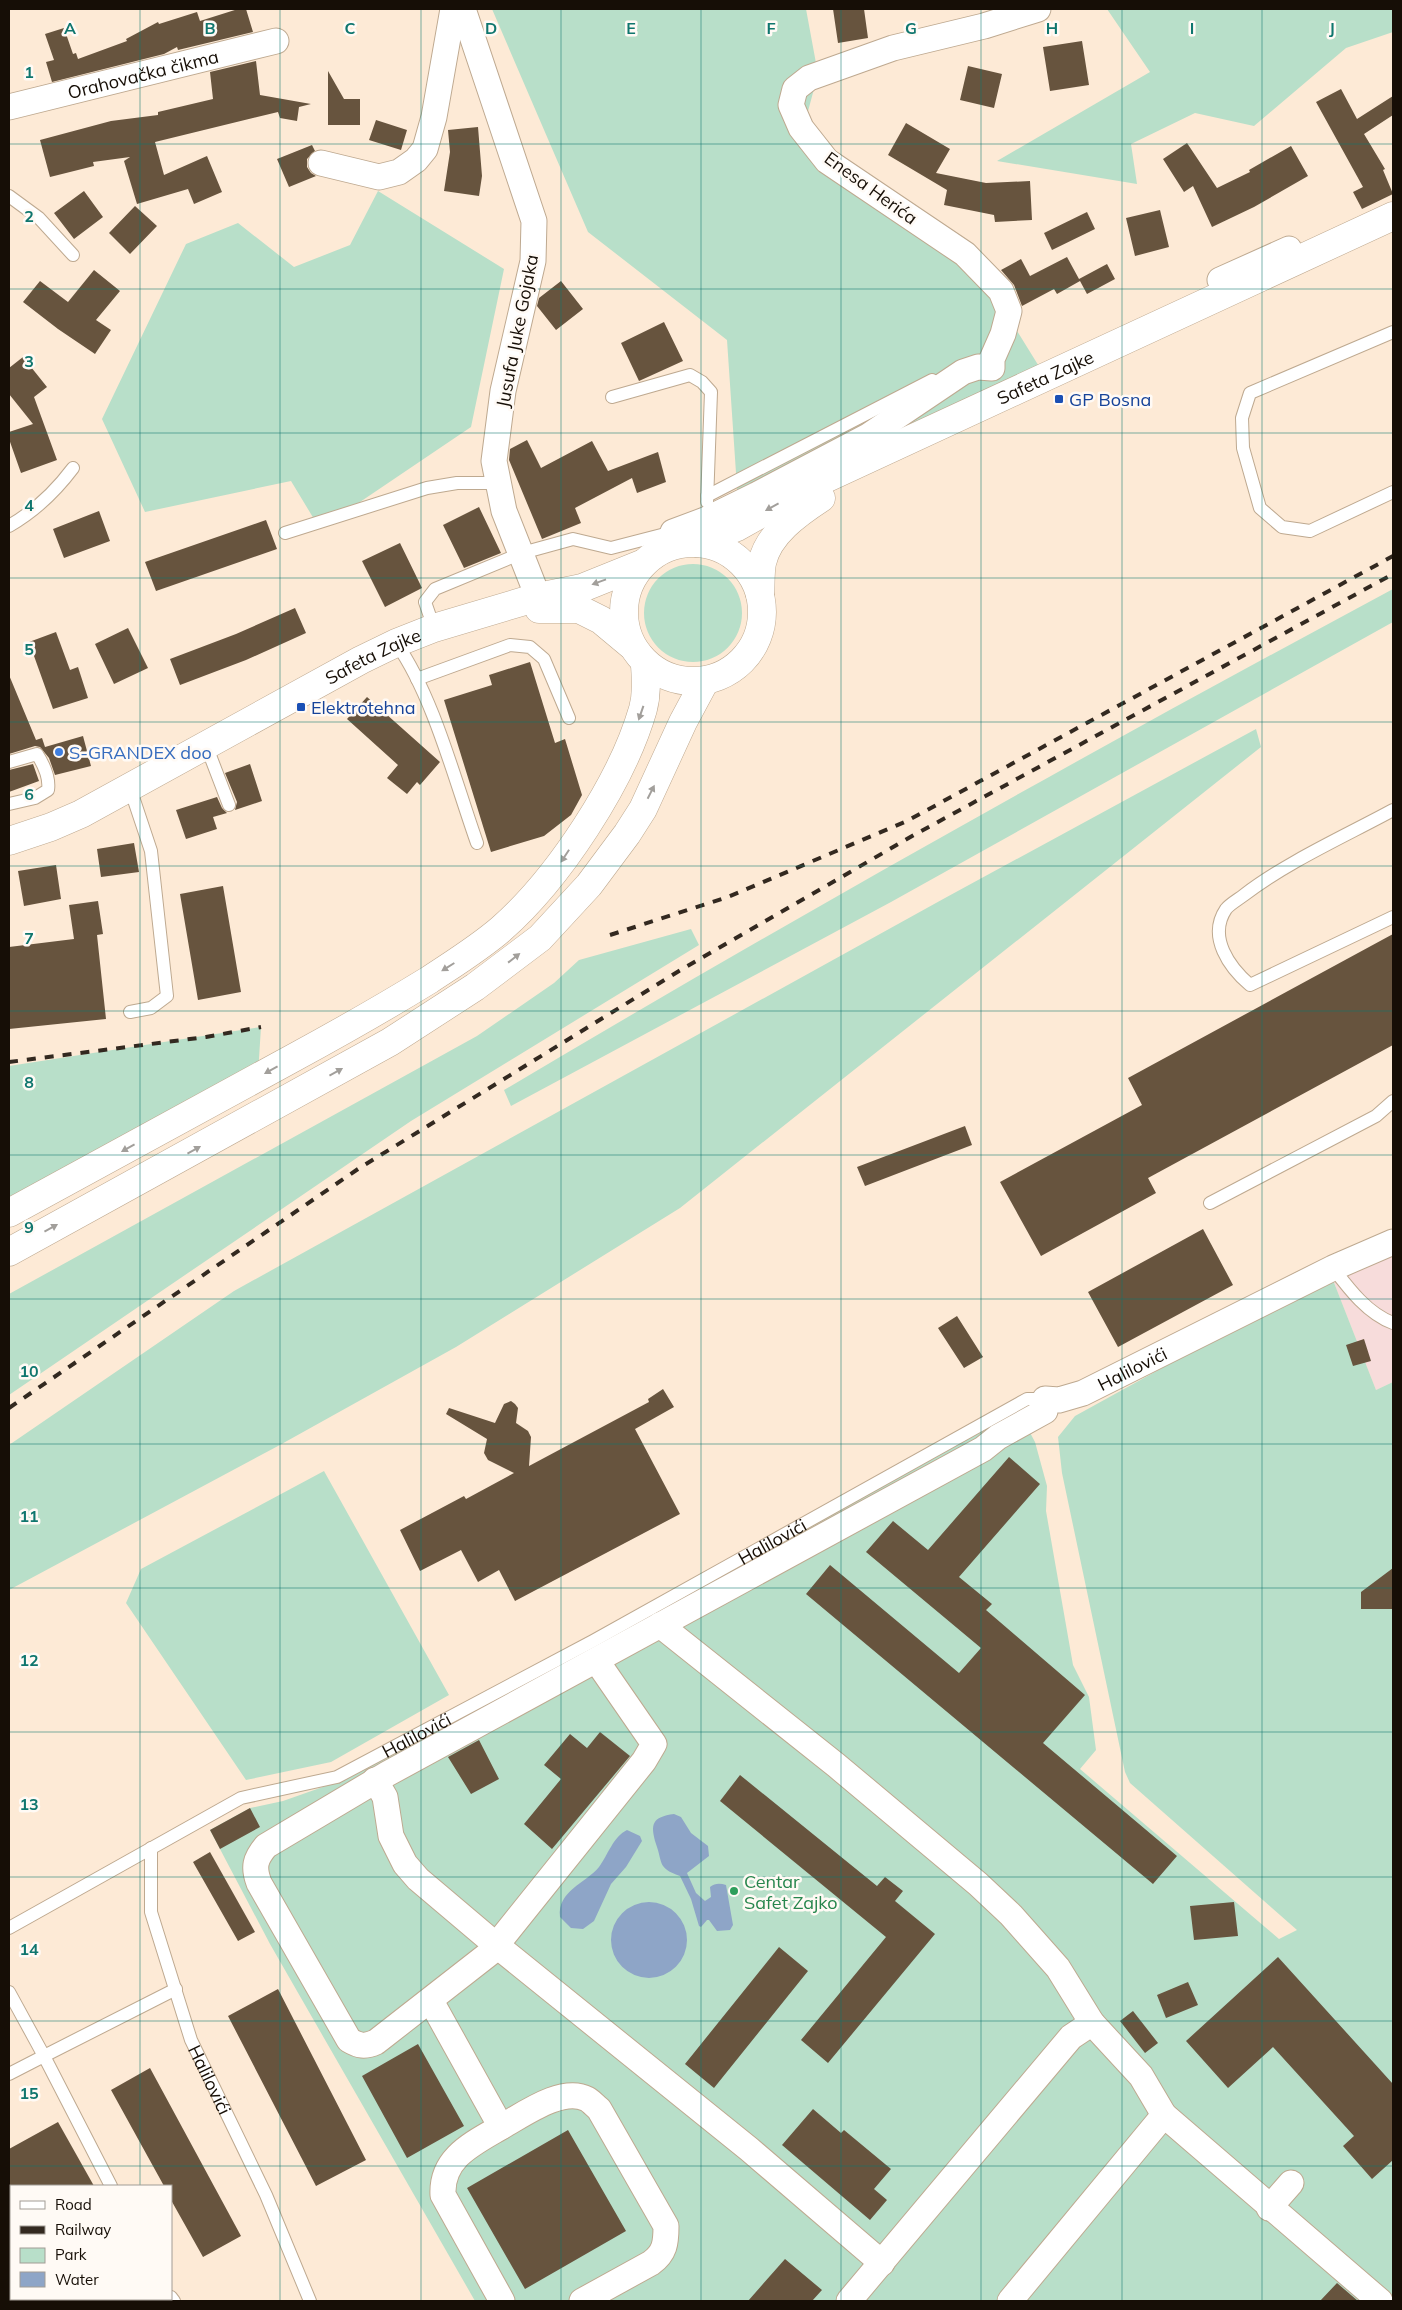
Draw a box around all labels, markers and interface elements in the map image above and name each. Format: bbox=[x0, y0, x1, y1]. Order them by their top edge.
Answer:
text: A bbox=[64, 18, 76, 38]
text: B bbox=[204, 18, 216, 38]
text: C bbox=[345, 18, 356, 38]
text: D bbox=[485, 18, 497, 38]
text: E bbox=[626, 18, 636, 38]
text: F bbox=[766, 18, 776, 38]
text: G bbox=[905, 18, 917, 38]
text: H bbox=[1046, 18, 1058, 38]
text: I bbox=[1190, 18, 1194, 38]
text: J bbox=[1329, 18, 1335, 38]
street label: Orahovačka čikma bbox=[65, 44, 221, 104]
text: 1 bbox=[24, 62, 34, 82]
street label: Enesa Herića bbox=[820, 147, 922, 229]
text: 2 bbox=[24, 206, 34, 226]
street label: Jusufa Juke Gojaka bbox=[491, 252, 543, 410]
street label: Safeta Zajke bbox=[993, 345, 1097, 409]
text: 3 bbox=[24, 351, 34, 371]
place label: GP Bosna bbox=[1069, 388, 1151, 411]
marker: GP Bosna bbox=[1053, 393, 1065, 405]
text: 4 bbox=[24, 495, 34, 515]
one-way arrow bbox=[765, 503, 779, 512]
one-way arrow bbox=[591, 578, 606, 586]
street label: Safeta Zajke bbox=[321, 623, 424, 689]
text: 5 bbox=[24, 639, 34, 659]
place label: Elektrotehna bbox=[311, 696, 416, 719]
marker: Elektrotehna bbox=[295, 701, 307, 713]
one-way arrow bbox=[637, 706, 644, 721]
place label: S-GRANDEX doo bbox=[69, 741, 212, 764]
marker: S-GRANDEX doo bbox=[53, 746, 65, 758]
text: 6 bbox=[24, 784, 34, 804]
one-way arrow bbox=[648, 785, 656, 799]
one-way arrow bbox=[560, 850, 570, 863]
text: 7 bbox=[24, 928, 34, 948]
one-way arrow bbox=[507, 953, 520, 964]
one-way arrow bbox=[442, 963, 455, 972]
one-way arrow bbox=[264, 1066, 278, 1075]
one-way arrow bbox=[329, 1068, 344, 1076]
text: 8 bbox=[24, 1072, 34, 1092]
one-way arrow bbox=[121, 1144, 136, 1152]
one-way arrow bbox=[186, 1146, 201, 1154]
text: 9 bbox=[24, 1217, 34, 1237]
one-way arrow bbox=[45, 1224, 58, 1233]
street label: Halilovići bbox=[1094, 1341, 1171, 1395]
text: 10 bbox=[19, 1361, 39, 1381]
text: 11 bbox=[19, 1506, 39, 1526]
street label: Halilovići bbox=[734, 1513, 810, 1569]
text: 12 bbox=[19, 1650, 39, 1670]
street label: Halilovići bbox=[378, 1707, 455, 1763]
text: 13 bbox=[19, 1794, 39, 1814]
place label: Centar Safet Zajko bbox=[744, 1870, 838, 1914]
marker: Centar Safet Zajko bbox=[728, 1885, 740, 1897]
text: 14 bbox=[19, 1939, 39, 1959]
street label: Halilovići bbox=[183, 2041, 237, 2118]
text: 15 bbox=[19, 2083, 39, 2103]
legend bbox=[10, 2185, 172, 2300]
text: Road bbox=[55, 2195, 92, 2214]
text: Railway bbox=[55, 2220, 111, 2239]
text: Park bbox=[55, 2245, 87, 2264]
text: Water bbox=[55, 2270, 99, 2289]

